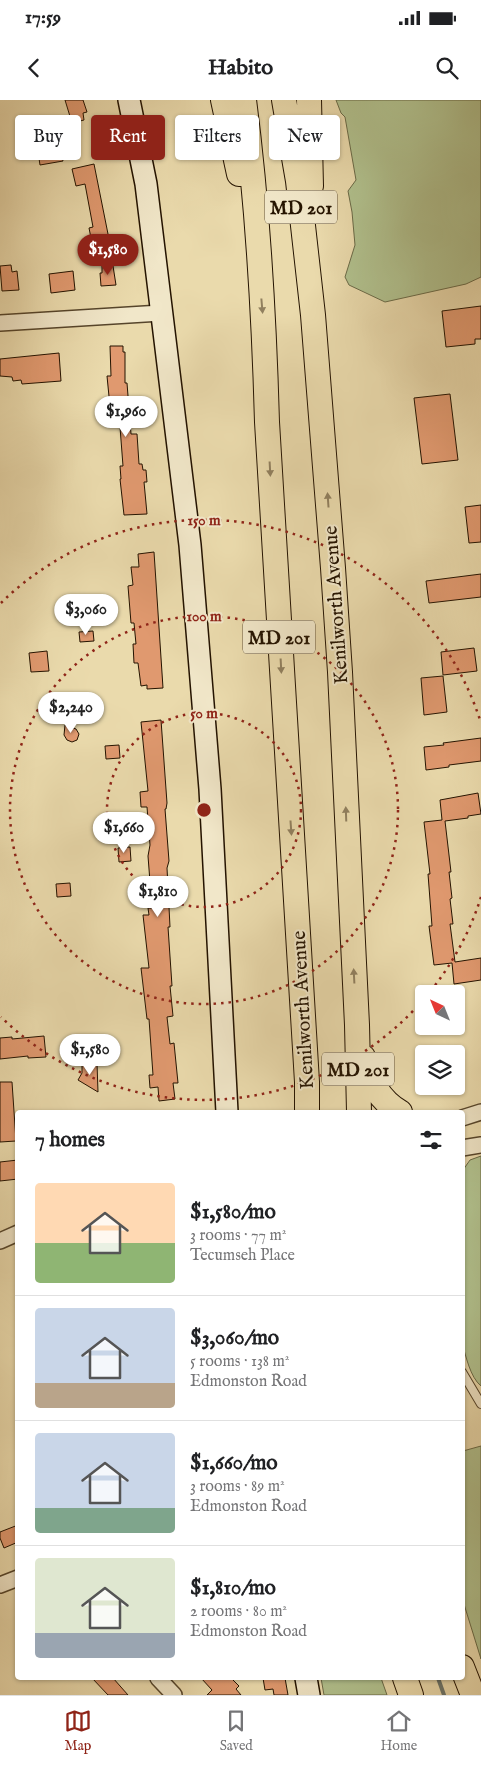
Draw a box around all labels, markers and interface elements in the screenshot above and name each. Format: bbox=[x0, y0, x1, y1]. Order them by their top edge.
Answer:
text: 17:59 bbox=[25, 6, 61, 30]
icon: back bbox=[20, 54, 48, 82]
text: Habito bbox=[208, 54, 273, 82]
icon: search bbox=[433, 54, 461, 82]
chip: Buy bbox=[15, 115, 81, 160]
chip: Rent bbox=[91, 115, 165, 160]
chip: Filters bbox=[175, 115, 259, 160]
chip: New bbox=[269, 115, 340, 160]
road number: MD 201 bbox=[265, 190, 337, 224]
pin: $1,580 bbox=[67, 234, 149, 276]
text: $1,580 bbox=[88, 240, 128, 260]
one-way arrow bbox=[259, 298, 267, 314]
pin: $1,960 bbox=[85, 396, 167, 438]
text: $1,960 bbox=[106, 402, 146, 422]
one-way arrow bbox=[266, 461, 274, 477]
one-way arrow bbox=[323, 491, 331, 507]
text: 150 m bbox=[187, 511, 221, 530]
street label: Kenilworth Avenue bbox=[318, 525, 355, 685]
pin: $3,060 bbox=[45, 594, 127, 636]
text: $3,060 bbox=[65, 600, 107, 620]
text: 100 m bbox=[186, 607, 222, 626]
road number: MD 201 bbox=[243, 620, 315, 654]
one-way arrow bbox=[278, 658, 286, 674]
pin: $2,240 bbox=[30, 692, 112, 734]
text: $2,240 bbox=[49, 698, 93, 718]
text: 50 m bbox=[190, 704, 218, 723]
centre of rings bbox=[195, 801, 213, 819]
one-way arrow bbox=[342, 805, 350, 821]
pin: $1,660 bbox=[83, 812, 165, 854]
text: $1,660 bbox=[104, 818, 144, 838]
one-way arrow bbox=[287, 820, 295, 836]
pin: $1,810 bbox=[117, 876, 199, 918]
text: $1,810 bbox=[138, 882, 178, 902]
street label: Kenilworth Avenue bbox=[287, 930, 320, 1090]
one-way arrow bbox=[350, 968, 358, 984]
north arrow bbox=[415, 985, 465, 1035]
map controls bbox=[415, 985, 465, 1095]
pin: $1,580 bbox=[49, 1034, 131, 1076]
text: $1,580 bbox=[70, 1040, 110, 1060]
button: layers bbox=[415, 1045, 465, 1095]
road number: MD 201 bbox=[322, 1052, 394, 1086]
icon: filters bbox=[417, 1126, 445, 1154]
text: 7 homes bbox=[35, 1127, 105, 1154]
text: $1,580/mo bbox=[190, 1199, 276, 1226]
icon: home bbox=[75, 1203, 135, 1263]
text: 3 rooms · 77 m² bbox=[190, 1226, 286, 1246]
text: Tecumseh Place bbox=[190, 1246, 295, 1266]
text: $3,060/mo bbox=[190, 1325, 279, 1352]
icon: home bbox=[75, 1328, 135, 1388]
text: 5 rooms · 138 m² bbox=[190, 1352, 289, 1372]
text: Edmonston Road bbox=[190, 1372, 307, 1392]
text: $1,660/mo bbox=[190, 1450, 278, 1477]
icon: home bbox=[75, 1453, 135, 1513]
text: 3 rooms · 89 m² bbox=[190, 1477, 285, 1497]
text: Edmonston Road bbox=[190, 1497, 307, 1517]
text: $1,810/mo bbox=[190, 1575, 276, 1602]
icon: home bbox=[75, 1578, 135, 1638]
text: 2 rooms · 80 m² bbox=[190, 1602, 287, 1622]
text: Edmonston Road bbox=[190, 1622, 307, 1642]
tab: Map bbox=[64, 1707, 92, 1755]
tab: Saved bbox=[220, 1707, 253, 1755]
tab: Home bbox=[381, 1707, 417, 1755]

